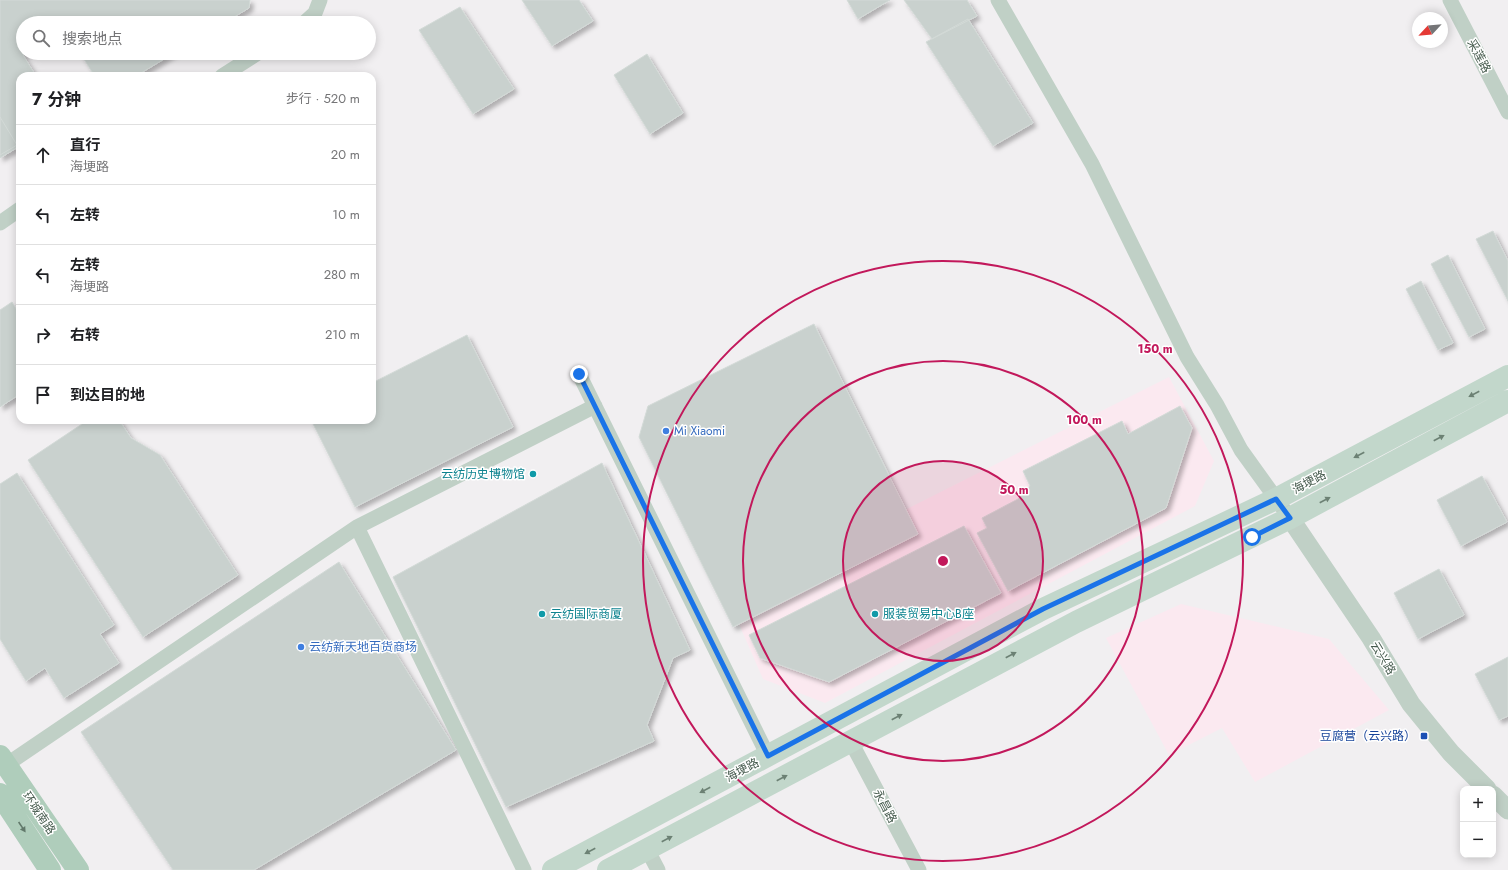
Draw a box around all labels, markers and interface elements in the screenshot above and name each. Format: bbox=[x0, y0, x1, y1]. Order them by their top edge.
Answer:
north arrow bbox=[1412, 12, 1448, 48]
search box bbox=[16, 16, 376, 60]
icon: search bbox=[30, 27, 52, 49]
text: 搜索地点 bbox=[62, 28, 122, 50]
street label: 采莲路 bbox=[1463, 36, 1495, 76]
text: 7 分钟 bbox=[32, 87, 81, 111]
text: 步行 · 520 m bbox=[286, 89, 360, 108]
text: 直行 bbox=[70, 134, 100, 156]
icon: ahead bbox=[32, 144, 54, 166]
text: 20 m bbox=[331, 145, 360, 164]
text: 海埂路 bbox=[70, 157, 109, 176]
icon: left bbox=[32, 204, 54, 226]
text: 左转 bbox=[70, 204, 100, 226]
text: 10 m bbox=[332, 205, 360, 224]
text: 左转 bbox=[70, 254, 100, 276]
icon: left bbox=[32, 264, 54, 286]
text: 280 m bbox=[324, 265, 360, 284]
text: 海埂路 bbox=[70, 277, 109, 296]
icon: right bbox=[32, 324, 54, 346]
text: 右转 bbox=[70, 324, 100, 346]
text: 210 m bbox=[325, 325, 360, 344]
text: 150 m bbox=[1137, 340, 1173, 358]
route end bbox=[570, 365, 588, 383]
icon: arrive bbox=[32, 384, 54, 406]
text: 到达目的地 bbox=[70, 384, 145, 406]
one-way arrow bbox=[1468, 391, 1479, 398]
text: 100 m bbox=[1066, 411, 1102, 429]
place label: Mi Xiaomi bbox=[674, 422, 725, 440]
marker: Mi Xiaomi bbox=[661, 426, 671, 436]
one-way arrow bbox=[1434, 435, 1445, 442]
one-way arrow bbox=[1353, 452, 1364, 458]
place label: 云纺历史博物馆 bbox=[441, 465, 525, 483]
street label: 海埂路 bbox=[1289, 466, 1329, 498]
marker: 云纺历史博物馆 bbox=[528, 469, 538, 479]
text: 50 m bbox=[999, 481, 1029, 499]
one-way arrow bbox=[1319, 497, 1331, 503]
route start bbox=[1243, 528, 1261, 546]
centre of rings bbox=[936, 554, 950, 568]
place label: 云纺国际商厦 bbox=[550, 605, 622, 623]
place label: 服装贸易中心B座 bbox=[883, 605, 974, 623]
marker: 云纺国际商厦 bbox=[537, 609, 547, 619]
marker: 服装贸易中心B座 bbox=[870, 609, 880, 619]
place label: 云纺新天地百货商场 bbox=[309, 638, 417, 656]
street label: 云兴路 bbox=[1366, 638, 1400, 678]
marker: 云纺新天地百货商场 bbox=[296, 642, 306, 652]
one-way arrow bbox=[1005, 652, 1017, 659]
one-way arrow bbox=[891, 713, 903, 720]
place label: 豆腐营（云兴路） bbox=[1320, 727, 1416, 745]
marker: 豆腐营（云兴路） bbox=[1419, 731, 1429, 741]
street label: 海埂路 bbox=[722, 754, 762, 786]
one-way arrow bbox=[776, 775, 788, 782]
one-way arrow bbox=[699, 786, 710, 793]
street label: 永昌路 bbox=[869, 786, 901, 826]
map controls bbox=[1460, 786, 1496, 858]
button: + bbox=[1460, 786, 1496, 822]
street label: 环城南路 bbox=[18, 788, 60, 838]
one-way arrow bbox=[18, 821, 25, 832]
button: − bbox=[1460, 822, 1496, 858]
one-way arrow bbox=[661, 835, 673, 842]
one-way arrow bbox=[584, 848, 596, 854]

